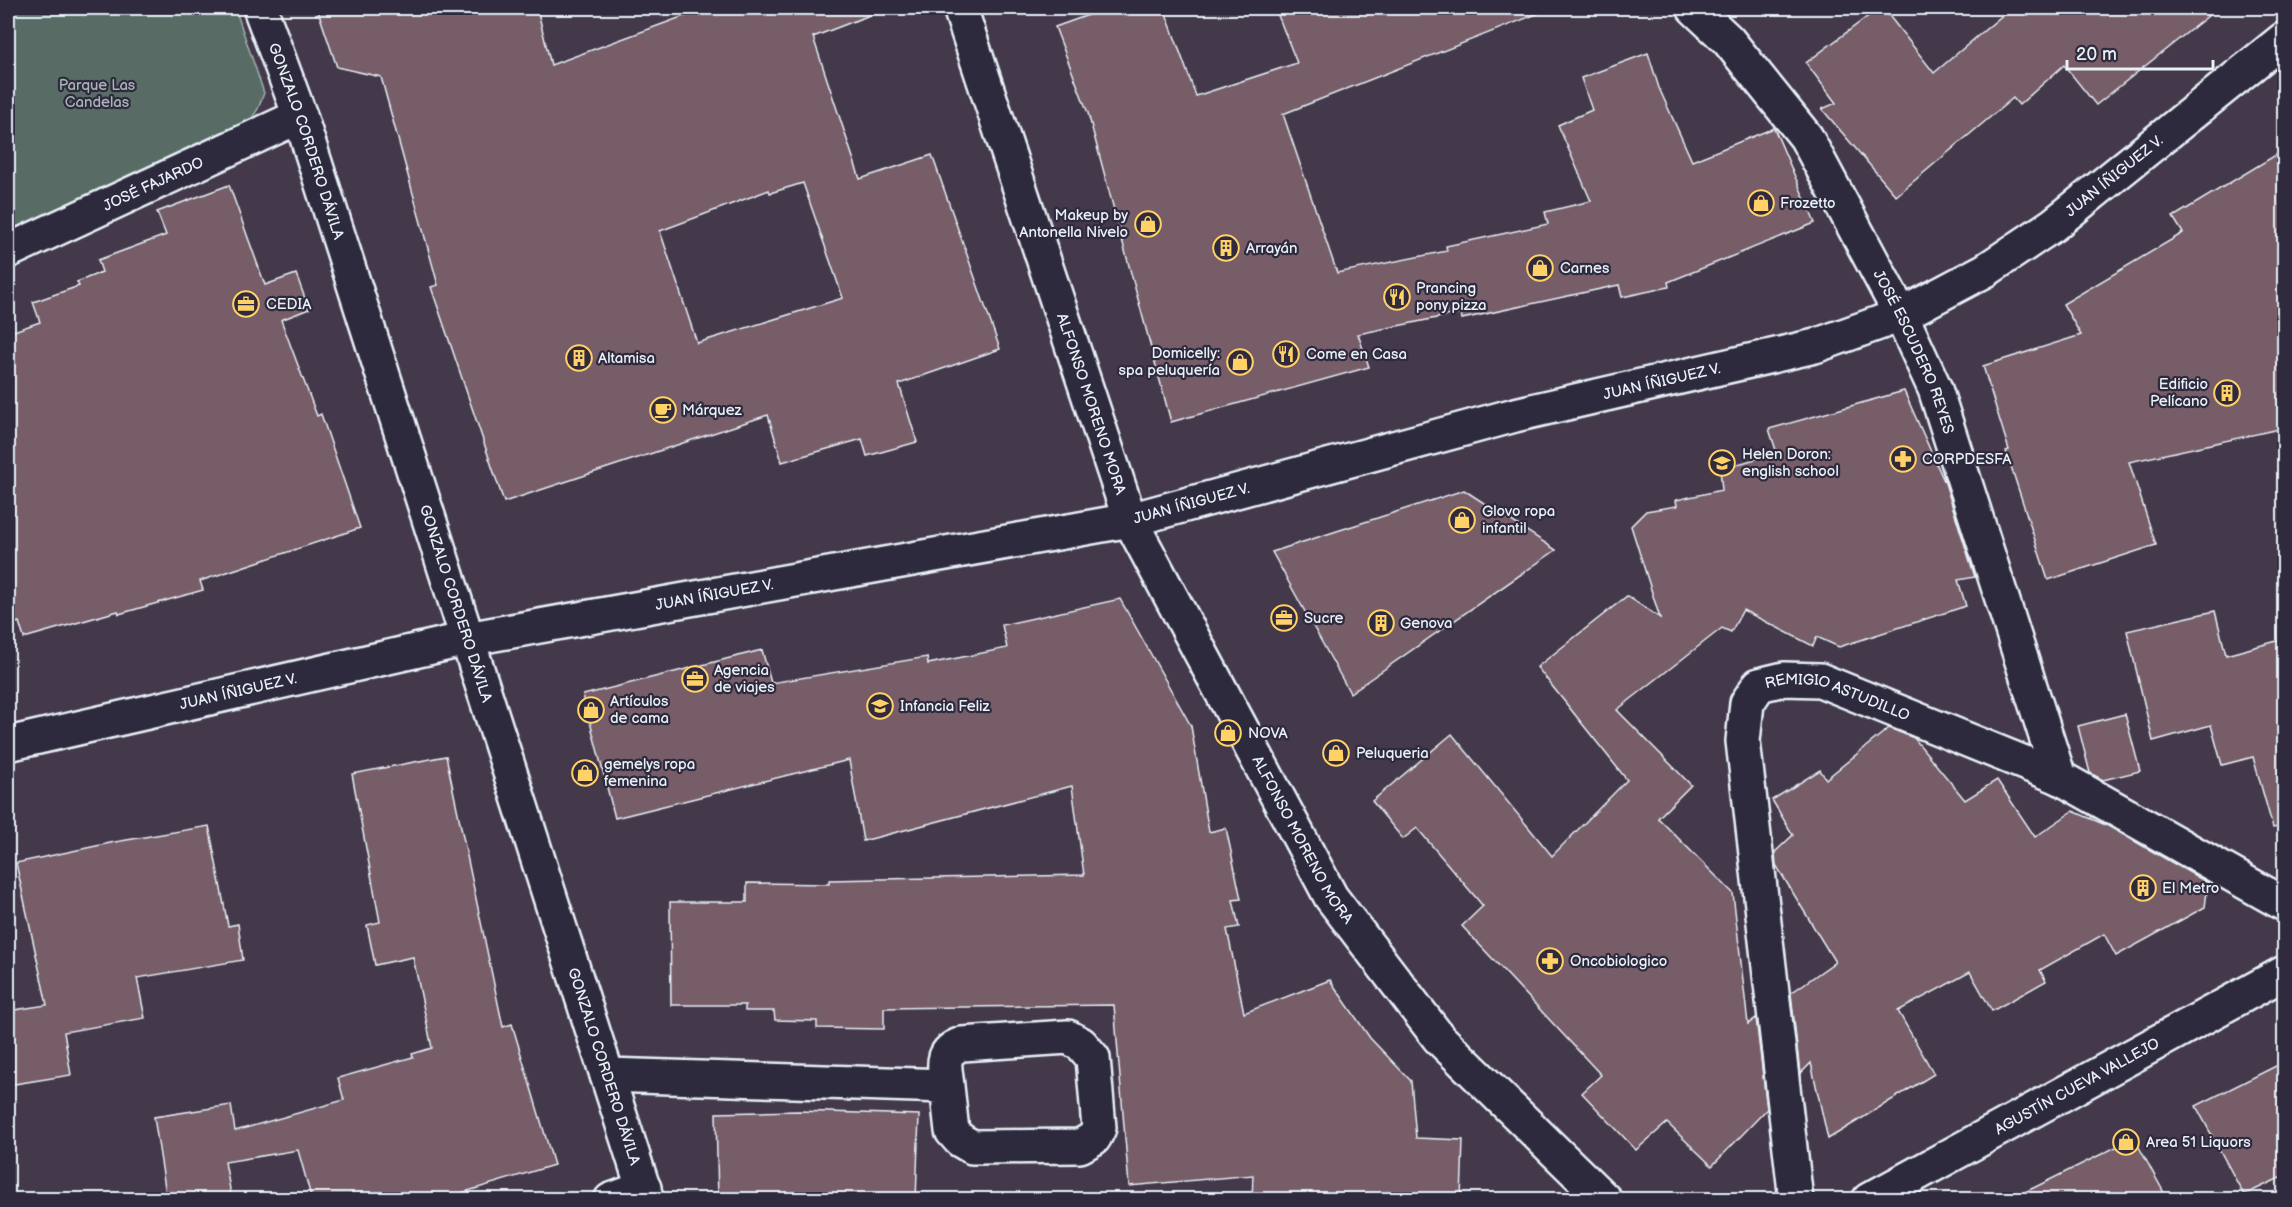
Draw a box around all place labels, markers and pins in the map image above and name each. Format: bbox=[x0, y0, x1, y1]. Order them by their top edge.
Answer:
shop icon: Frozetto bbox=[1746, 188, 1776, 218]
place label: Frozetto bbox=[1780, 194, 1836, 213]
place label: Makeup by Antonella Nivelo bbox=[1019, 206, 1128, 242]
shop icon: Makeup by Antonella Nivelo bbox=[1133, 209, 1163, 239]
building icon: Arrayán bbox=[1211, 233, 1241, 263]
place label: Arrayán bbox=[1246, 239, 1298, 258]
shop icon: Carnes bbox=[1525, 253, 1555, 283]
place label: Carnes bbox=[1560, 259, 1610, 278]
place label: Prancing pony pizza bbox=[1416, 279, 1486, 315]
restaurant icon: Prancing pony pizza bbox=[1382, 282, 1412, 312]
office icon: CEDIA bbox=[231, 289, 261, 319]
place label: CEDIA bbox=[266, 295, 312, 314]
restaurant icon: Come en Casa bbox=[1271, 339, 1301, 369]
building icon: Altamisa bbox=[564, 343, 594, 373]
place label: Domicelly: spa peluquería bbox=[1119, 344, 1220, 380]
place label: Come en Casa bbox=[1306, 345, 1407, 364]
shop icon: Domicelly: spa peluquería bbox=[1225, 347, 1255, 377]
place label: Altamisa bbox=[598, 349, 655, 368]
place label: Edificio Pelícano bbox=[2150, 375, 2208, 411]
building icon: Edificio Pelícano bbox=[2212, 378, 2242, 408]
cafe icon: Márquez bbox=[648, 395, 678, 425]
place label: Márquez bbox=[682, 401, 743, 420]
pharmacy icon: CORPDESFA bbox=[1888, 444, 1918, 474]
place label: Helen Doron: english school bbox=[1742, 445, 1839, 481]
school or university icon: Helen Doron: english school bbox=[1707, 448, 1737, 478]
place label: CORPDESFA bbox=[1922, 450, 2012, 469]
place label: Glovo ropa infantil bbox=[1482, 502, 1555, 538]
shop icon: Glovo ropa infantil bbox=[1447, 505, 1477, 535]
office icon: Sucre bbox=[1269, 603, 1299, 633]
building icon: Genova bbox=[1366, 608, 1396, 638]
place label: Sucre bbox=[1304, 609, 1344, 628]
place label: Genova bbox=[1400, 614, 1453, 633]
place label: Agencia de viajes bbox=[714, 661, 775, 697]
office icon: Agencia de viajes bbox=[680, 664, 710, 694]
school or university icon: Infancia Feliz bbox=[865, 691, 895, 721]
place label: Artículos de cama bbox=[610, 692, 669, 728]
shop icon: Artículos de cama bbox=[576, 695, 606, 725]
place label: Infancia Feliz bbox=[900, 697, 991, 716]
shop icon: NOVA bbox=[1213, 718, 1243, 748]
place label: NOVA bbox=[1248, 724, 1288, 743]
shop icon: Peluqueria bbox=[1321, 738, 1351, 768]
place label: Peluqueria bbox=[1356, 744, 1429, 763]
place label: gemelys ropa femenina bbox=[604, 755, 695, 791]
shop icon: gemelys ropa femenina bbox=[570, 758, 600, 788]
building icon: El Metro bbox=[2128, 873, 2158, 903]
place label: El Metro bbox=[2162, 879, 2219, 898]
pharmacy icon: Oncobiologico bbox=[1535, 946, 1565, 976]
place label: Oncobiologico bbox=[1570, 952, 1667, 971]
shop icon: Area 51 Liquors bbox=[2111, 1127, 2141, 1157]
place label: Area 51 Liquors bbox=[2146, 1133, 2251, 1152]

